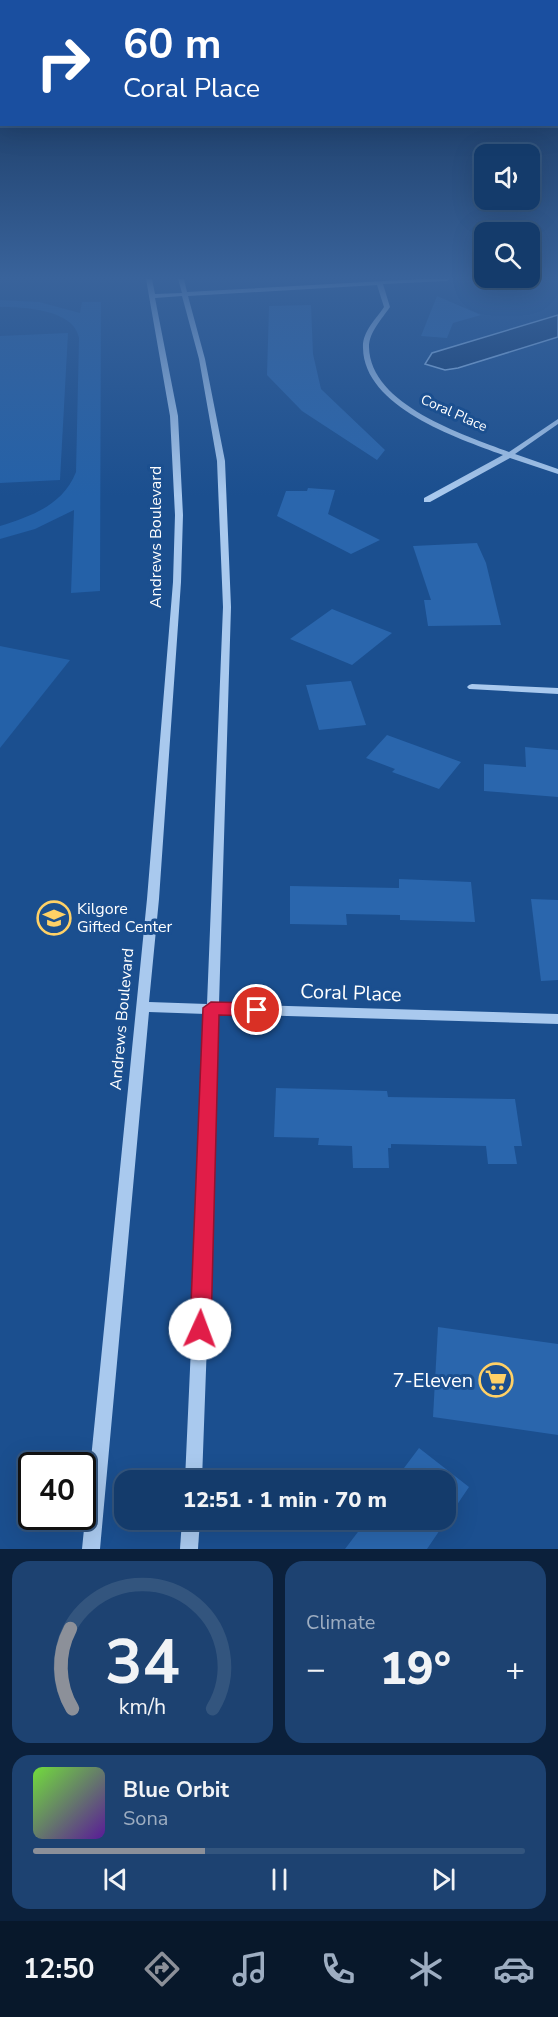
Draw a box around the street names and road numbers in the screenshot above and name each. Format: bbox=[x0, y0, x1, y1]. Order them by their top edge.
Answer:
street label: Coral Place bbox=[418, 390, 490, 436]
street label: Andrews Boulevard bbox=[145, 466, 167, 608]
street label: Andrews Boulevard bbox=[105, 947, 139, 1091]
street label: Coral Place bbox=[300, 978, 402, 1008]

